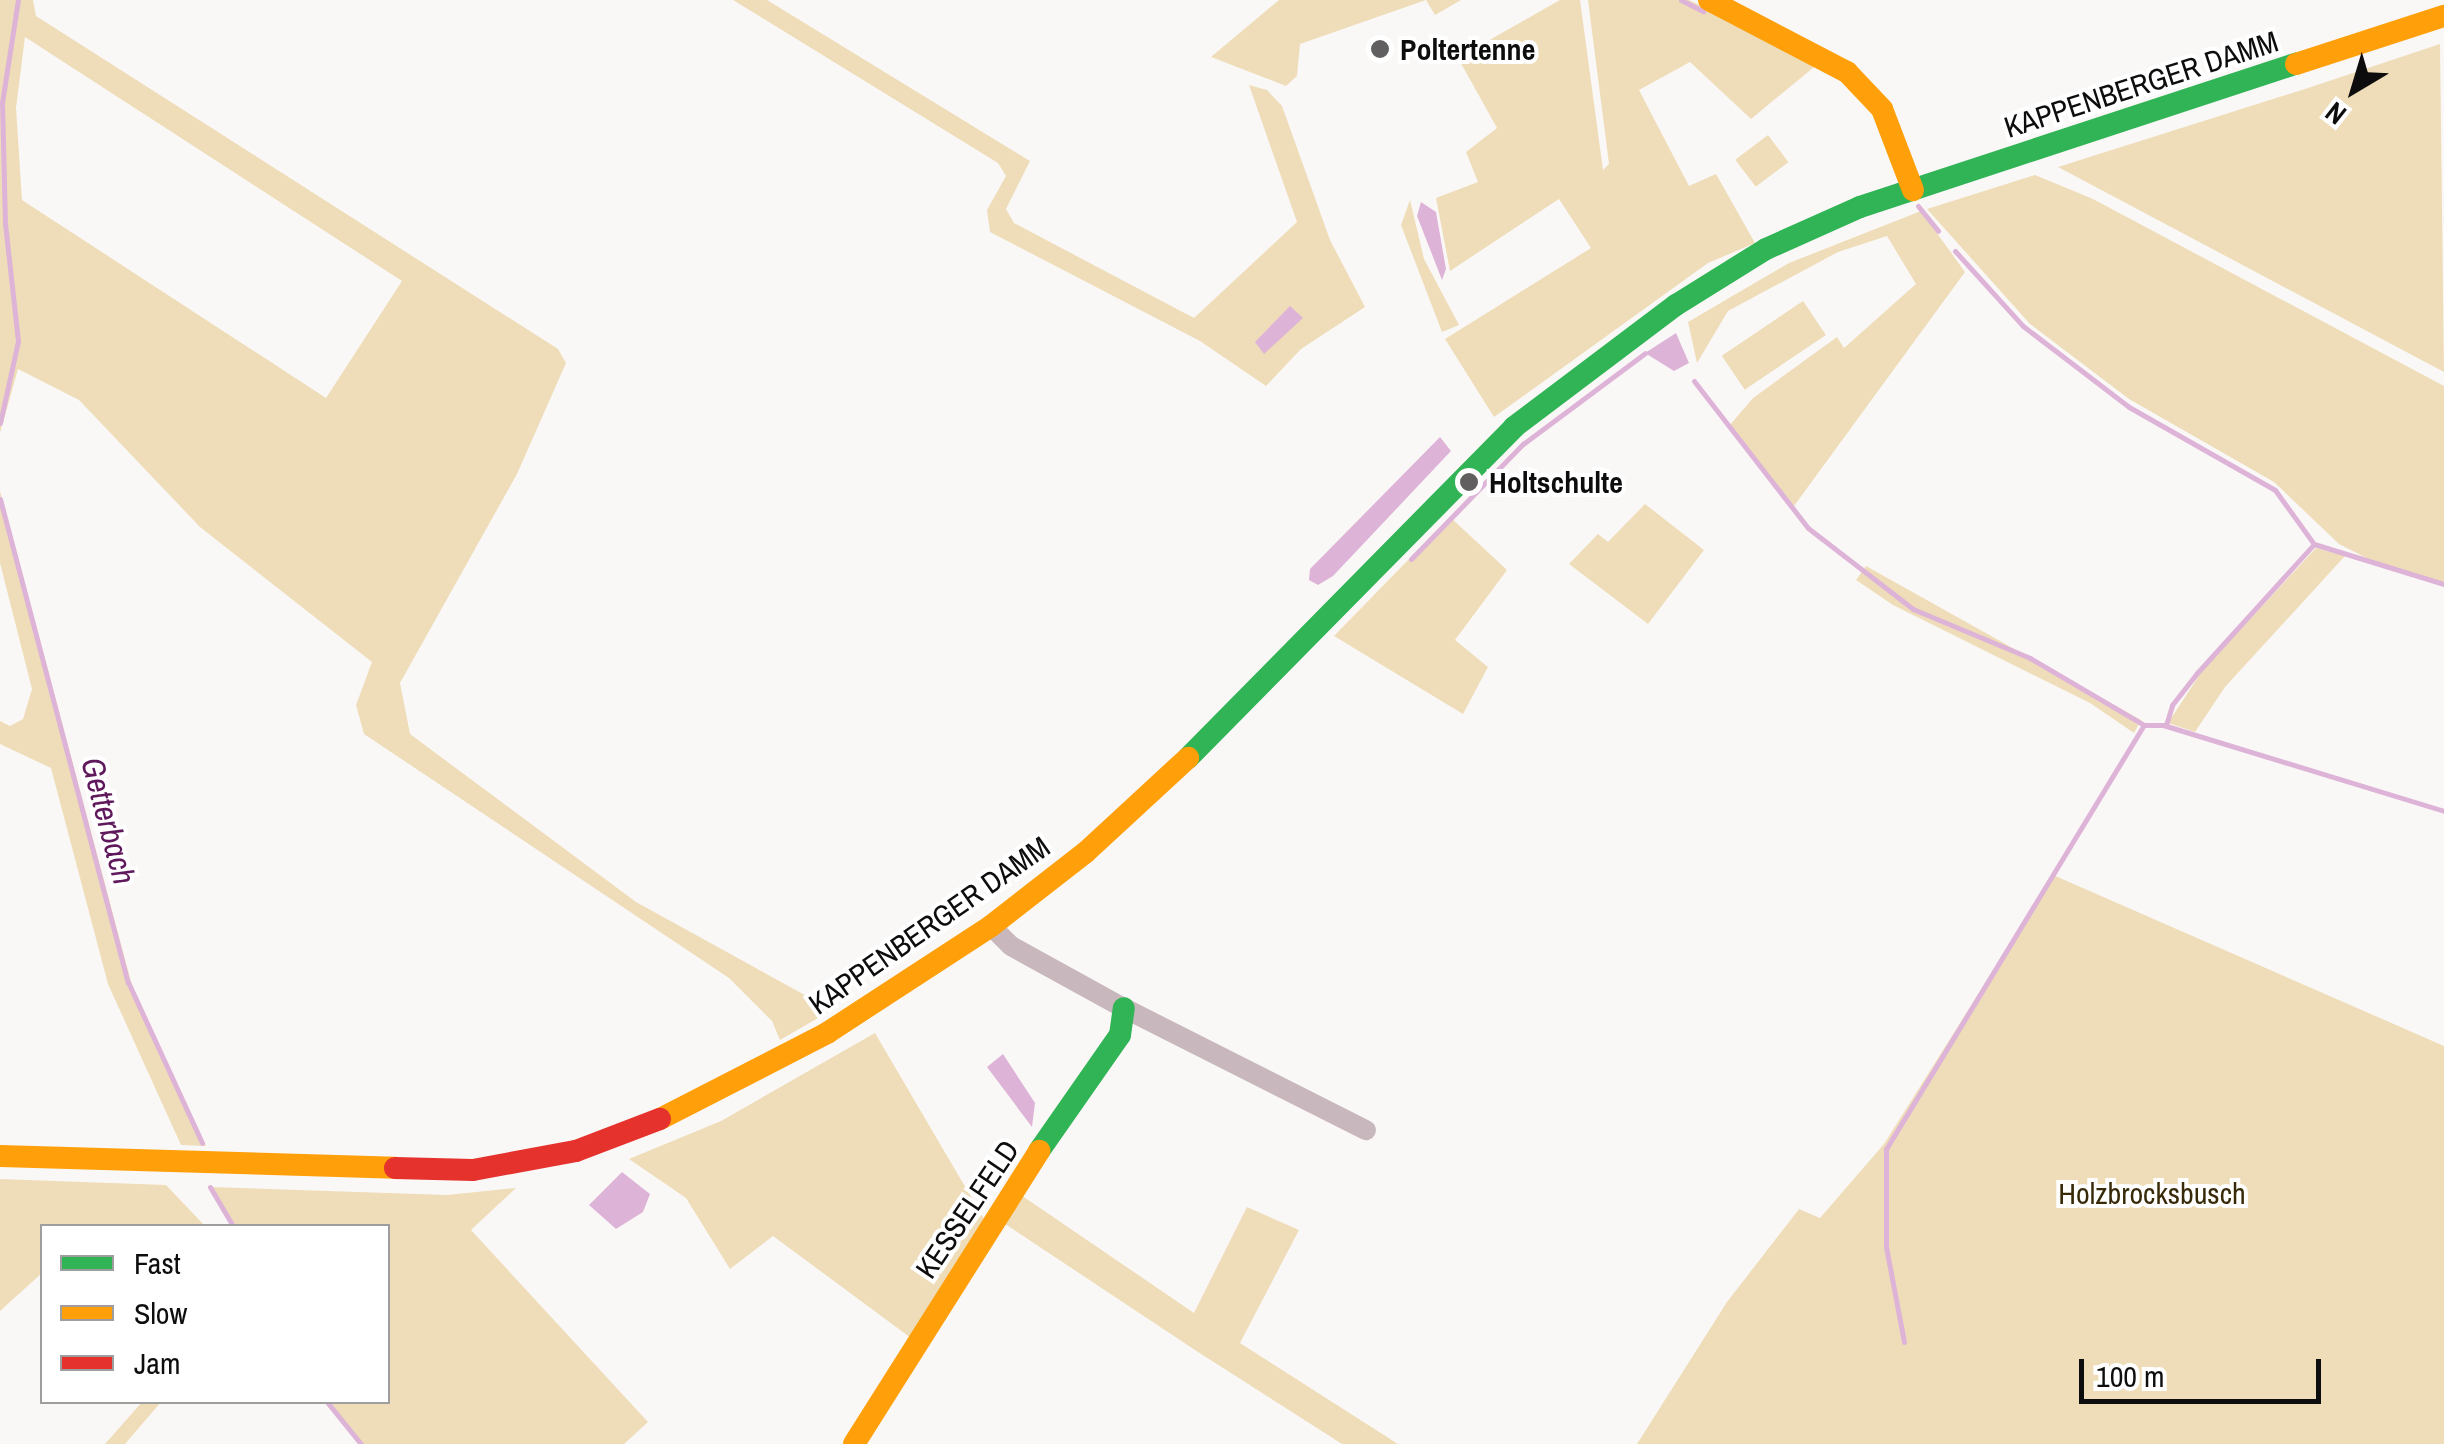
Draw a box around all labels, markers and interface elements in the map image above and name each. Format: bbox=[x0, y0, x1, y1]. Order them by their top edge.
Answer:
street label: KAPPENBERGER DAMM bbox=[2000, 23, 2282, 145]
place label: Poltertenne bbox=[1400, 31, 1535, 67]
marker: Poltertenne bbox=[1369, 38, 1391, 60]
north arrow bbox=[2304, 40, 2404, 140]
text: N bbox=[2317, 94, 2354, 134]
place label: Holtschulte bbox=[1489, 464, 1623, 500]
marker: Holtschulte bbox=[1458, 471, 1480, 493]
water label: Getterbach bbox=[73, 753, 143, 889]
street label: KAPPENBERGER DAMM bbox=[802, 828, 1056, 1022]
street label: KESSELFELD bbox=[908, 1133, 1026, 1285]
park label: Holzbrocksbusch bbox=[2058, 1175, 2246, 1211]
legend bbox=[40, 1224, 390, 1404]
text: Fast bbox=[134, 1243, 181, 1283]
text: Slow bbox=[134, 1293, 187, 1333]
scale bar bbox=[2084, 1339, 2326, 1401]
text: Jam bbox=[134, 1343, 180, 1383]
text: 100 m bbox=[2096, 1356, 2164, 1396]

